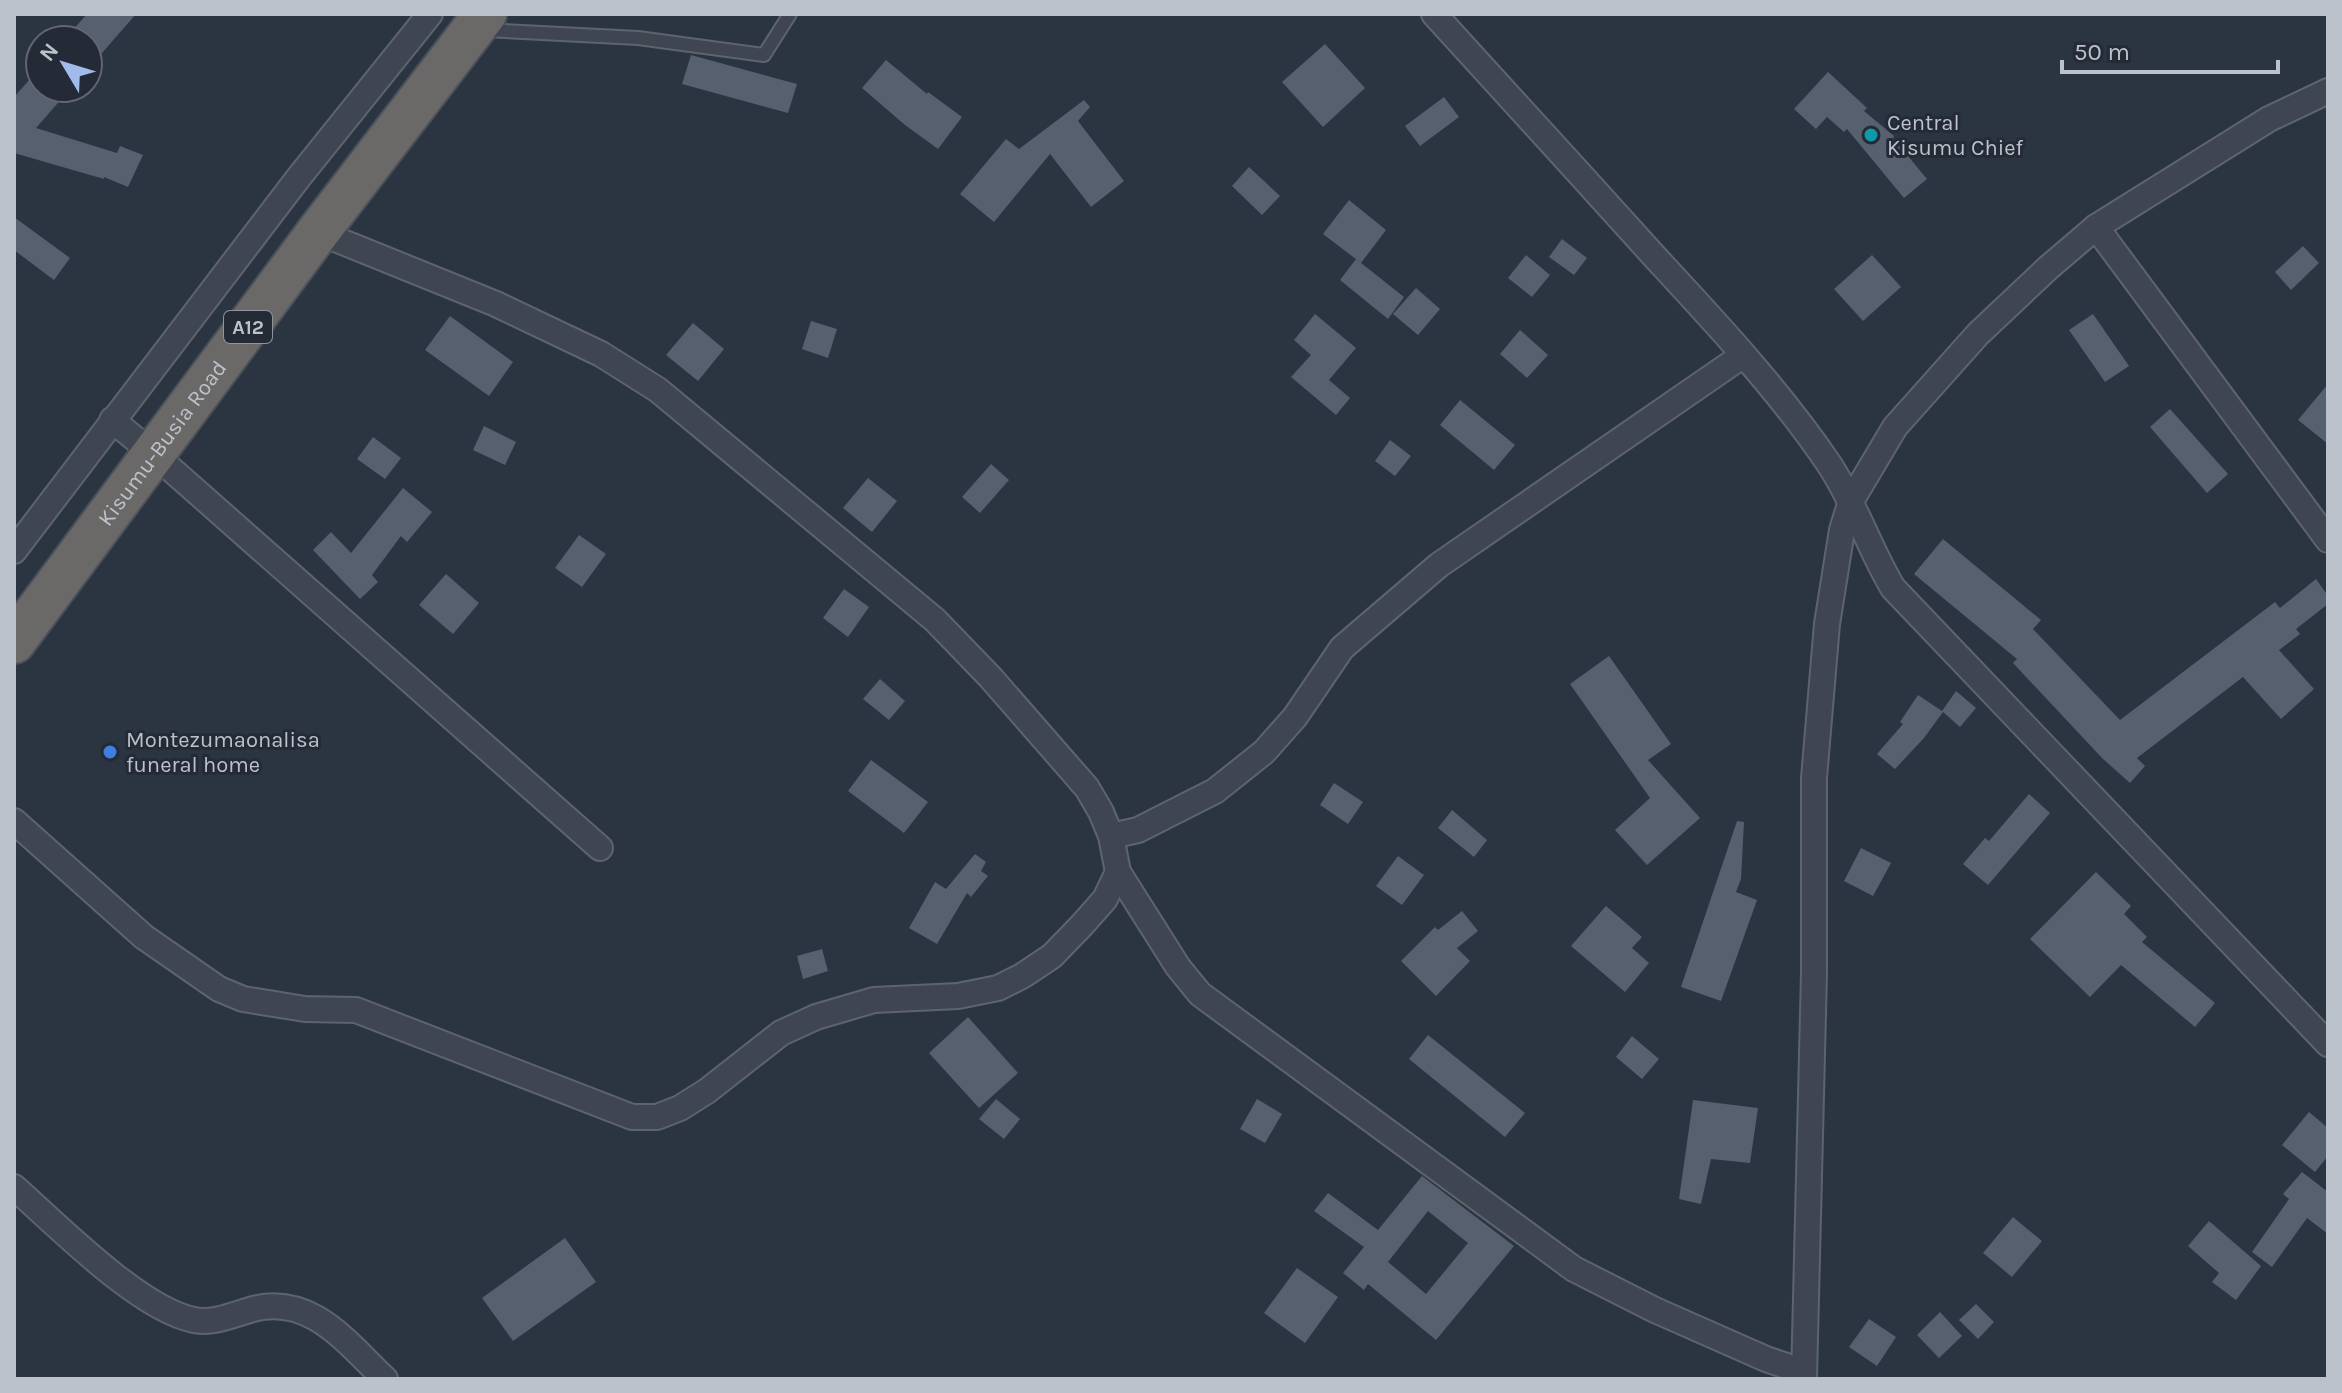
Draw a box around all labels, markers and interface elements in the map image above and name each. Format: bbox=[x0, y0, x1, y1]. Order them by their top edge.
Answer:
north arrow bbox=[24, 24, 104, 104]
scale bar bbox=[2062, 24, 2278, 74]
text: N bbox=[34, 38, 64, 67]
text: 50 m bbox=[2074, 38, 2130, 66]
place label: Central Kisumu Chief bbox=[1887, 110, 2024, 161]
marker: Central Kisumu Chief bbox=[1862, 126, 1880, 144]
road number: A12 bbox=[224, 311, 272, 343]
street label: Kisumu-Busia Road bbox=[93, 355, 232, 531]
place label: Montezumaonalisa funeral home bbox=[126, 727, 320, 778]
marker: Montezumaonalisa funeral home bbox=[101, 743, 119, 761]

